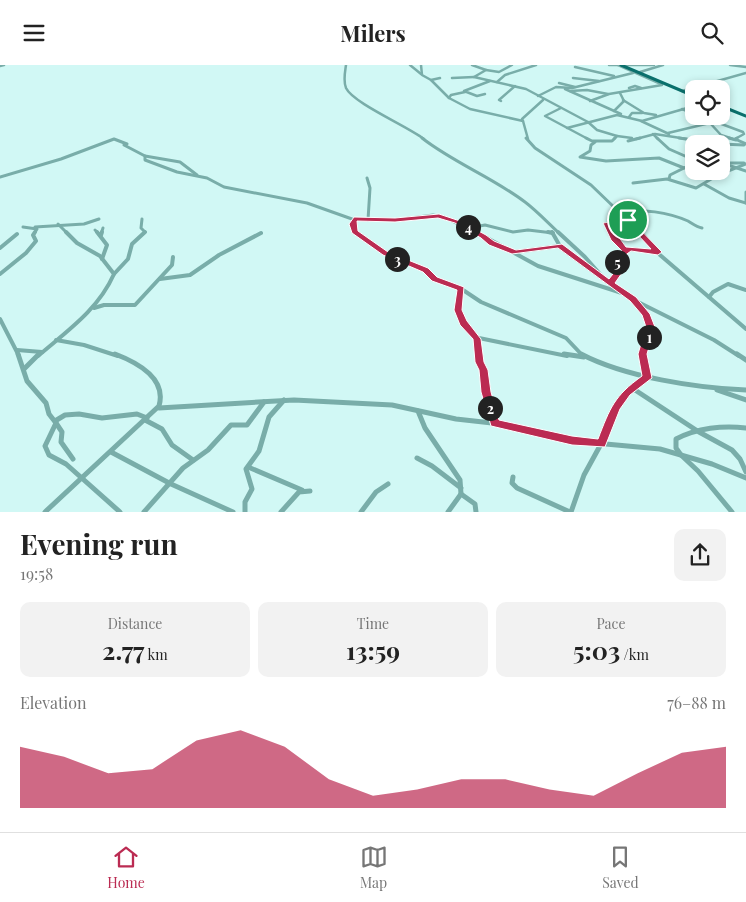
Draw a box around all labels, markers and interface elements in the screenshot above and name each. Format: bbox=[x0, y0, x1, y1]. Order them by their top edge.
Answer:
text: Milers bbox=[340, 18, 406, 48]
icon: menu bbox=[20, 19, 48, 47]
icon: search bbox=[698, 19, 726, 47]
map controls bbox=[685, 80, 730, 180]
button: locate bbox=[685, 80, 730, 125]
button: layers bbox=[685, 135, 730, 180]
pin bbox=[607, 199, 649, 241]
icon: arrive bbox=[614, 206, 642, 234]
pin: 4 bbox=[456, 215, 480, 239]
text: 4 bbox=[465, 218, 472, 237]
pin: 3 bbox=[384, 247, 410, 271]
pin: 5 bbox=[604, 249, 630, 275]
text: 3 bbox=[394, 250, 401, 269]
text: 5 bbox=[614, 253, 621, 272]
pin: 1 bbox=[636, 325, 662, 349]
text: 1 bbox=[647, 328, 652, 347]
pin: 2 bbox=[478, 395, 502, 421]
text: 2 bbox=[487, 399, 494, 418]
text: Evening run bbox=[20, 525, 178, 562]
button: share bbox=[674, 529, 726, 581]
text: 19:58 bbox=[20, 563, 53, 584]
text: Distance bbox=[108, 614, 162, 633]
text: Time bbox=[357, 614, 389, 633]
text: Pace bbox=[597, 614, 625, 633]
text: 2.77 bbox=[102, 633, 144, 666]
text: 13:59 bbox=[346, 633, 400, 666]
text: 5:03 bbox=[573, 633, 620, 666]
text: km bbox=[144, 645, 168, 664]
text: /km bbox=[620, 645, 649, 664]
text: Elevation bbox=[20, 692, 87, 713]
text: 76–88 m bbox=[667, 692, 726, 713]
tab: Home bbox=[107, 843, 145, 892]
tab: Map bbox=[360, 843, 388, 892]
tab: Saved bbox=[602, 843, 639, 892]

